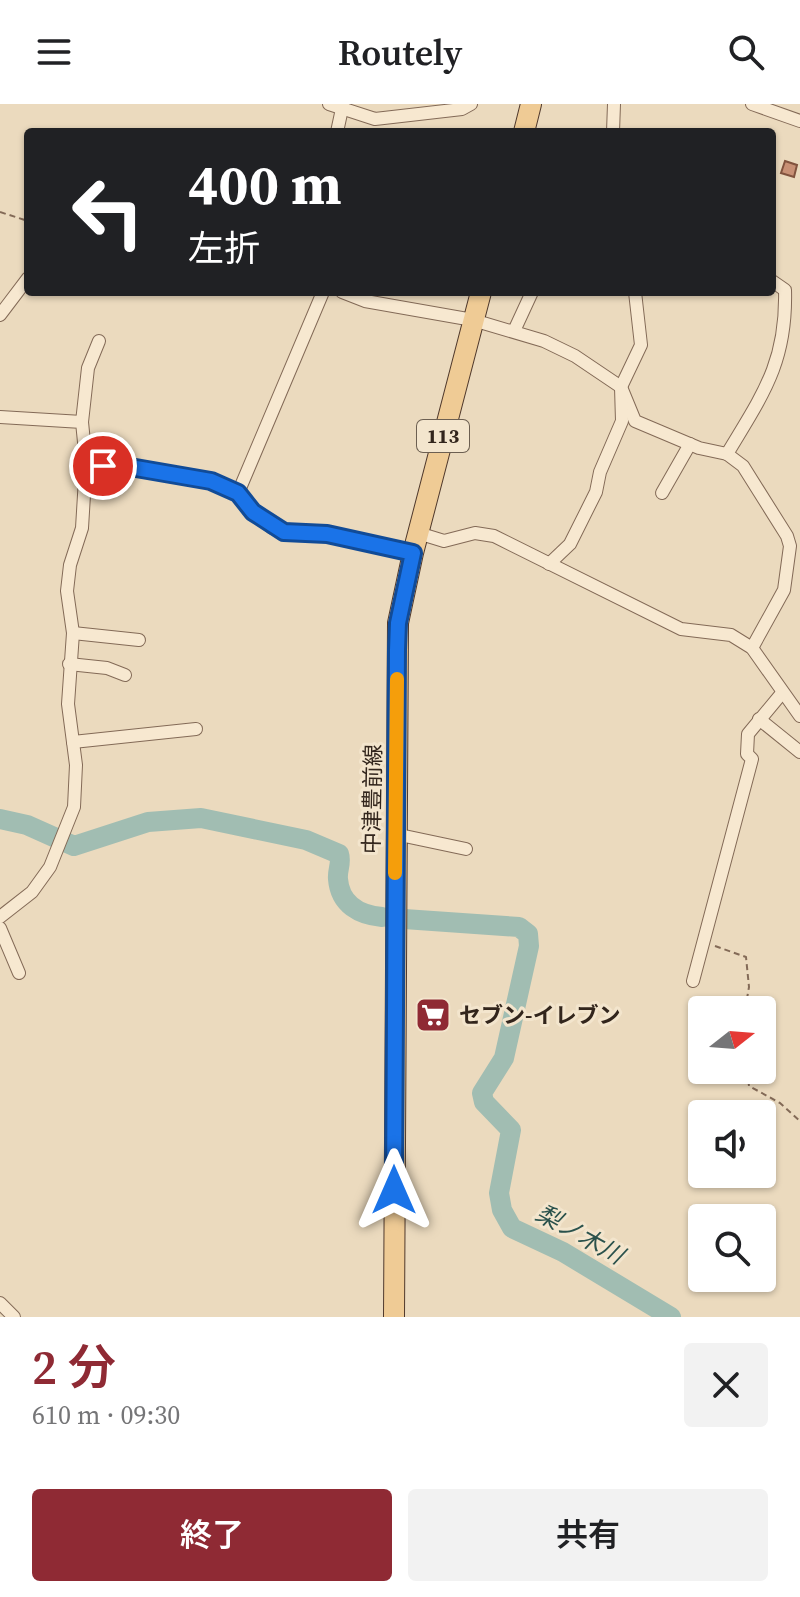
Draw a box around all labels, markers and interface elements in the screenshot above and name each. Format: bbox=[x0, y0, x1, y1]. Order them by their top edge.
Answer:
text: Routely bbox=[338, 28, 462, 77]
icon: menu bbox=[32, 30, 76, 74]
icon: search bbox=[724, 30, 768, 74]
text: 400 m bbox=[188, 146, 342, 223]
icon: left bbox=[56, 160, 160, 264]
text: 左折 bbox=[188, 224, 260, 273]
road number: 113 bbox=[417, 420, 469, 452]
pin bbox=[69, 432, 137, 500]
icon: arrive bbox=[81, 444, 125, 488]
street label: 中津豊前線 bbox=[356, 744, 388, 854]
supermarket icon: セブン-イレブン bbox=[414, 996, 452, 1034]
north arrow bbox=[688, 996, 776, 1084]
map controls bbox=[688, 996, 776, 1292]
place label: セブン-イレブン bbox=[459, 1000, 620, 1030]
button: sound bbox=[688, 1100, 776, 1188]
position arrow bbox=[352, 1148, 436, 1232]
water label: 梨ノ木川 bbox=[530, 1196, 633, 1273]
button: search bbox=[688, 1204, 776, 1292]
text: 2 分 bbox=[32, 1334, 116, 1400]
button: close bbox=[684, 1343, 768, 1427]
text: 610 m · 09:30 bbox=[32, 1397, 180, 1433]
button: 終了 bbox=[32, 1489, 392, 1581]
button: 共有 bbox=[408, 1489, 768, 1581]

